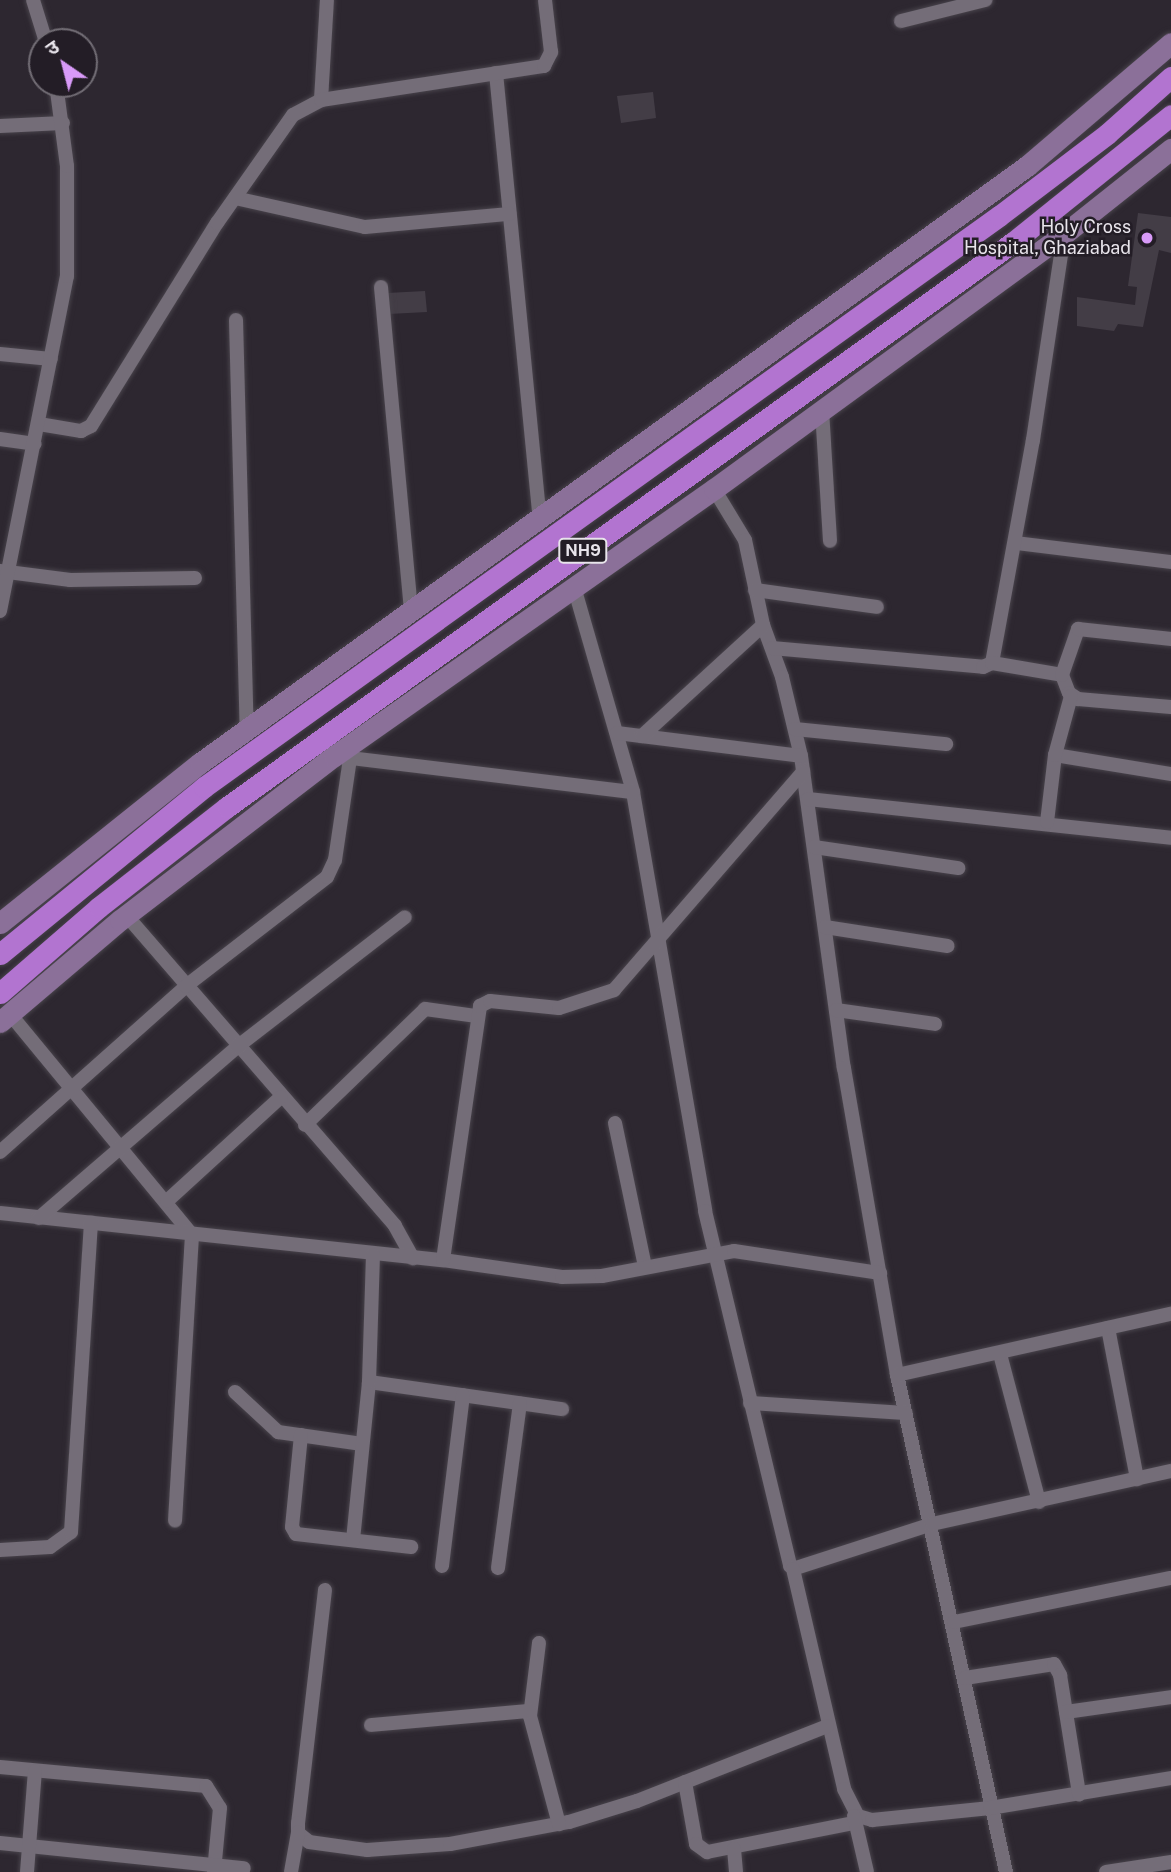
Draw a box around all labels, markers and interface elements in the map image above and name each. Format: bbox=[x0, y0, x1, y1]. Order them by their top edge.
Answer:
north arrow bbox=[28, 28, 98, 98]
text: उ bbox=[41, 35, 63, 60]
place label: Holy Cross Hospital, Ghaziabad bbox=[964, 217, 1131, 260]
marker: Holy Cross Hospital, Ghaziabad bbox=[1137, 228, 1157, 248]
road number: NH9 bbox=[557, 538, 609, 564]

